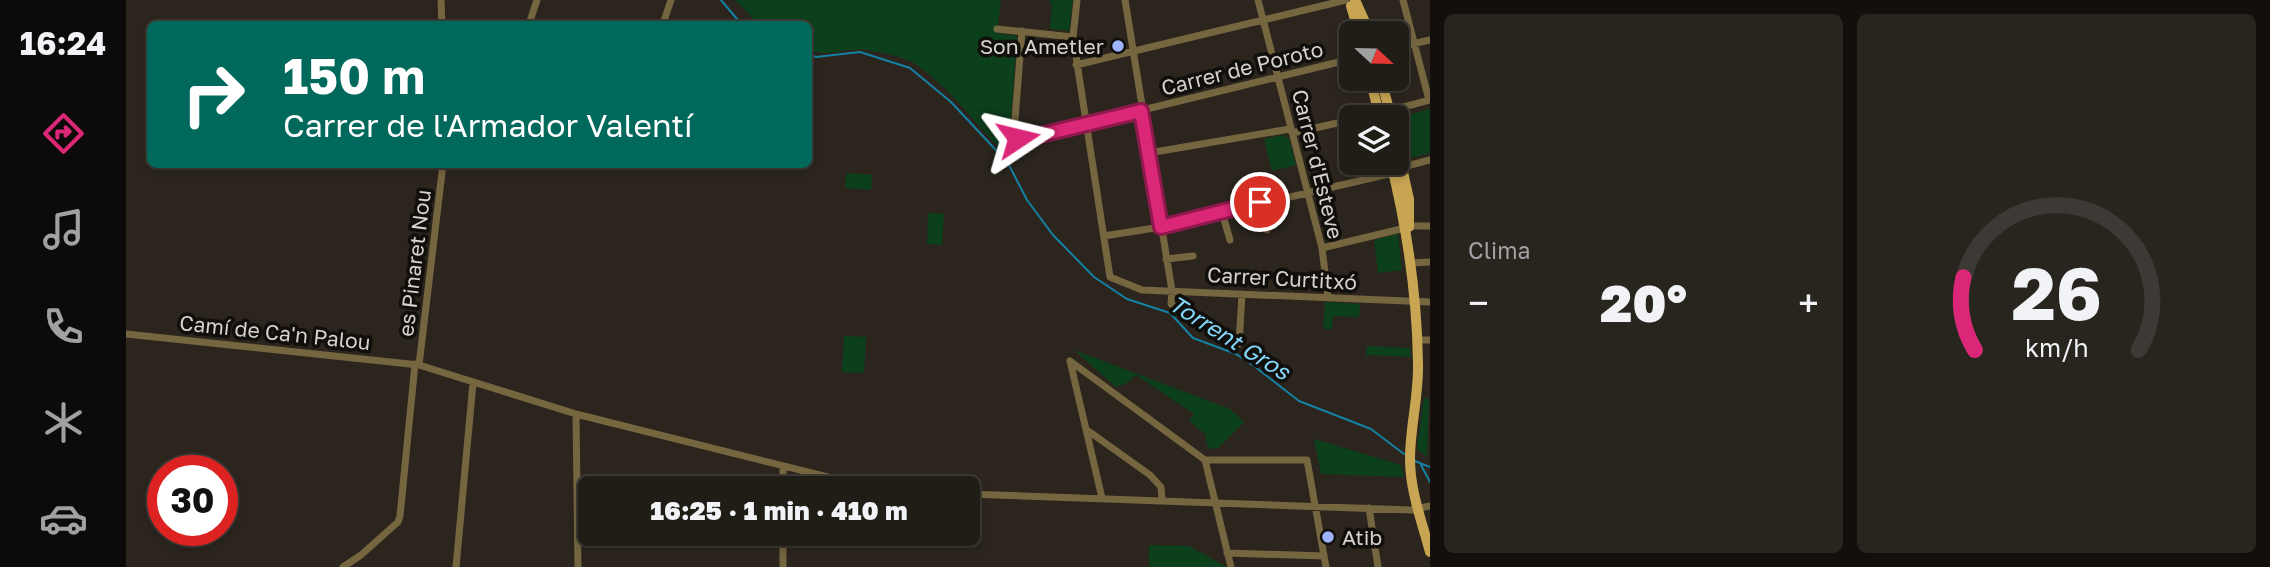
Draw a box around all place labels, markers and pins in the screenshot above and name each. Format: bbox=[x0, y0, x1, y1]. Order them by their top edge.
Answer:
place label: Son Ametler bbox=[980, 33, 1104, 59]
marker: Son Ametler bbox=[1110, 38, 1126, 54]
pin bbox=[1230, 172, 1290, 232]
place label: Atib bbox=[1342, 524, 1382, 550]
marker: Atib bbox=[1320, 529, 1336, 545]

